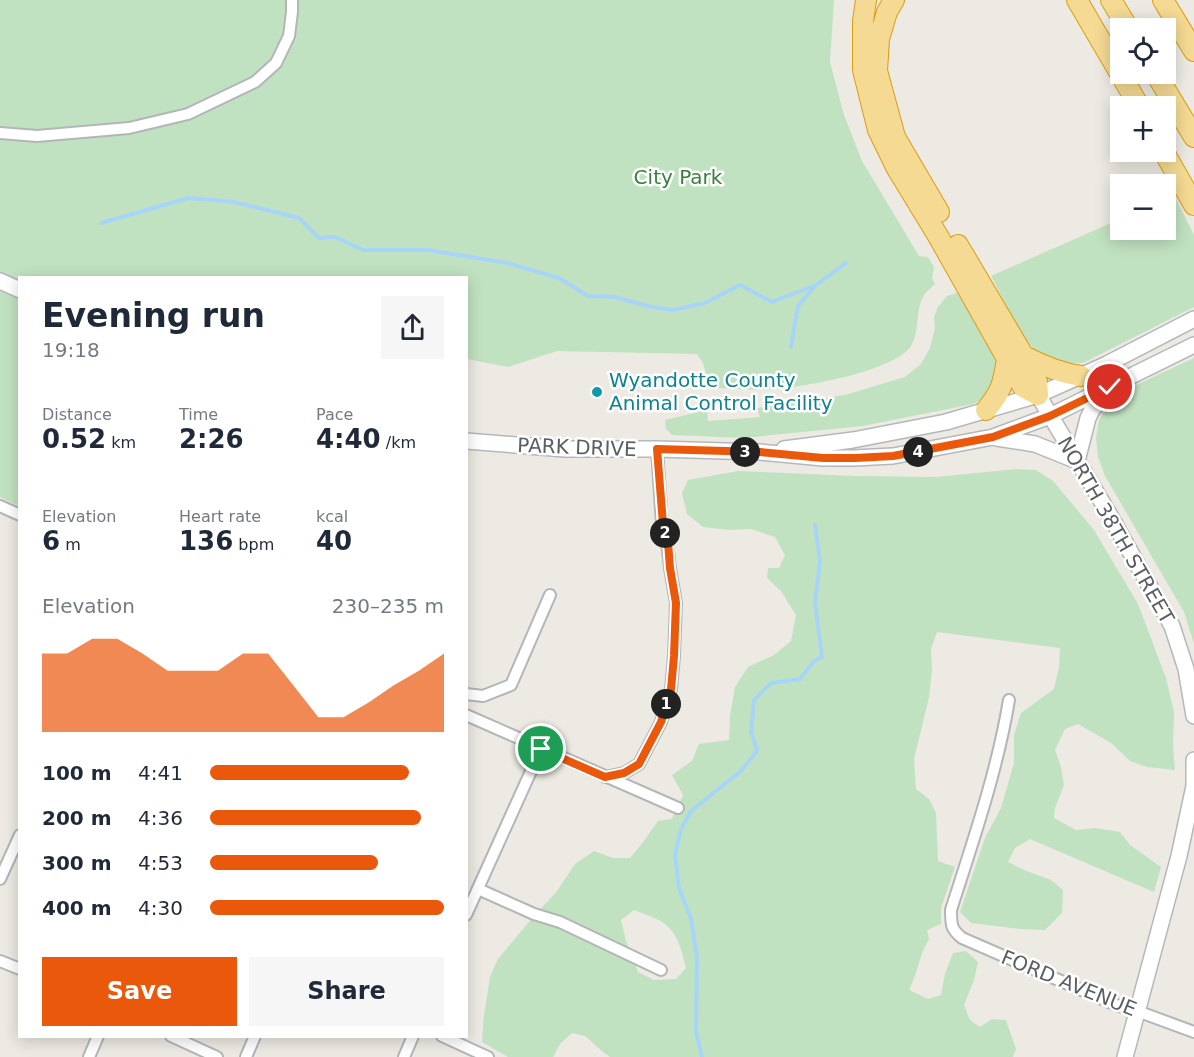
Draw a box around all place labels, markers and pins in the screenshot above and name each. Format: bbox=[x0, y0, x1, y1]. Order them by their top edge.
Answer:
pin bbox=[1084, 361, 1135, 412]
place label: Wyandotte County Animal Control Facility bbox=[609, 368, 833, 415]
marker: Wyandotte County Animal Control Facility bbox=[590, 385, 604, 399]
pin: 3 bbox=[730, 437, 760, 467]
pin: 4 bbox=[903, 437, 933, 467]
pin: 2 bbox=[650, 518, 680, 548]
pin: 1 bbox=[651, 689, 681, 719]
pin bbox=[515, 723, 566, 774]

